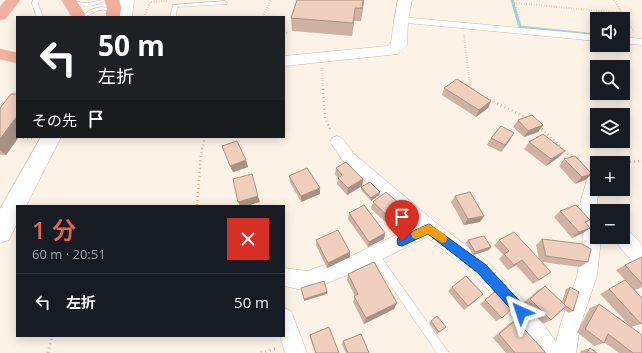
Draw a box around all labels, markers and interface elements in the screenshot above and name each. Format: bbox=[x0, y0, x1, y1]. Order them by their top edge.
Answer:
map controls bbox=[590, 12, 630, 244]
button: sound bbox=[590, 12, 630, 52]
text: 50 m bbox=[98, 26, 165, 64]
icon: left bbox=[32, 32, 84, 84]
button: search bbox=[590, 60, 630, 100]
text: 左折 bbox=[98, 64, 134, 88]
icon: arrive bbox=[85, 108, 107, 130]
button: layers bbox=[590, 108, 630, 148]
text: その先 bbox=[32, 110, 77, 130]
button: + bbox=[590, 156, 630, 196]
pin bbox=[385, 200, 419, 241]
button: − bbox=[590, 204, 630, 244]
icon: arrive bbox=[391, 206, 413, 228]
text: 1 分 bbox=[32, 213, 76, 246]
button: close bbox=[227, 218, 269, 260]
text: 60 m · 20:51 bbox=[32, 245, 106, 263]
icon: left bbox=[32, 291, 54, 313]
position arrow bbox=[500, 291, 542, 333]
text: 左折 bbox=[66, 292, 96, 312]
text: 50 m bbox=[234, 292, 269, 312]

